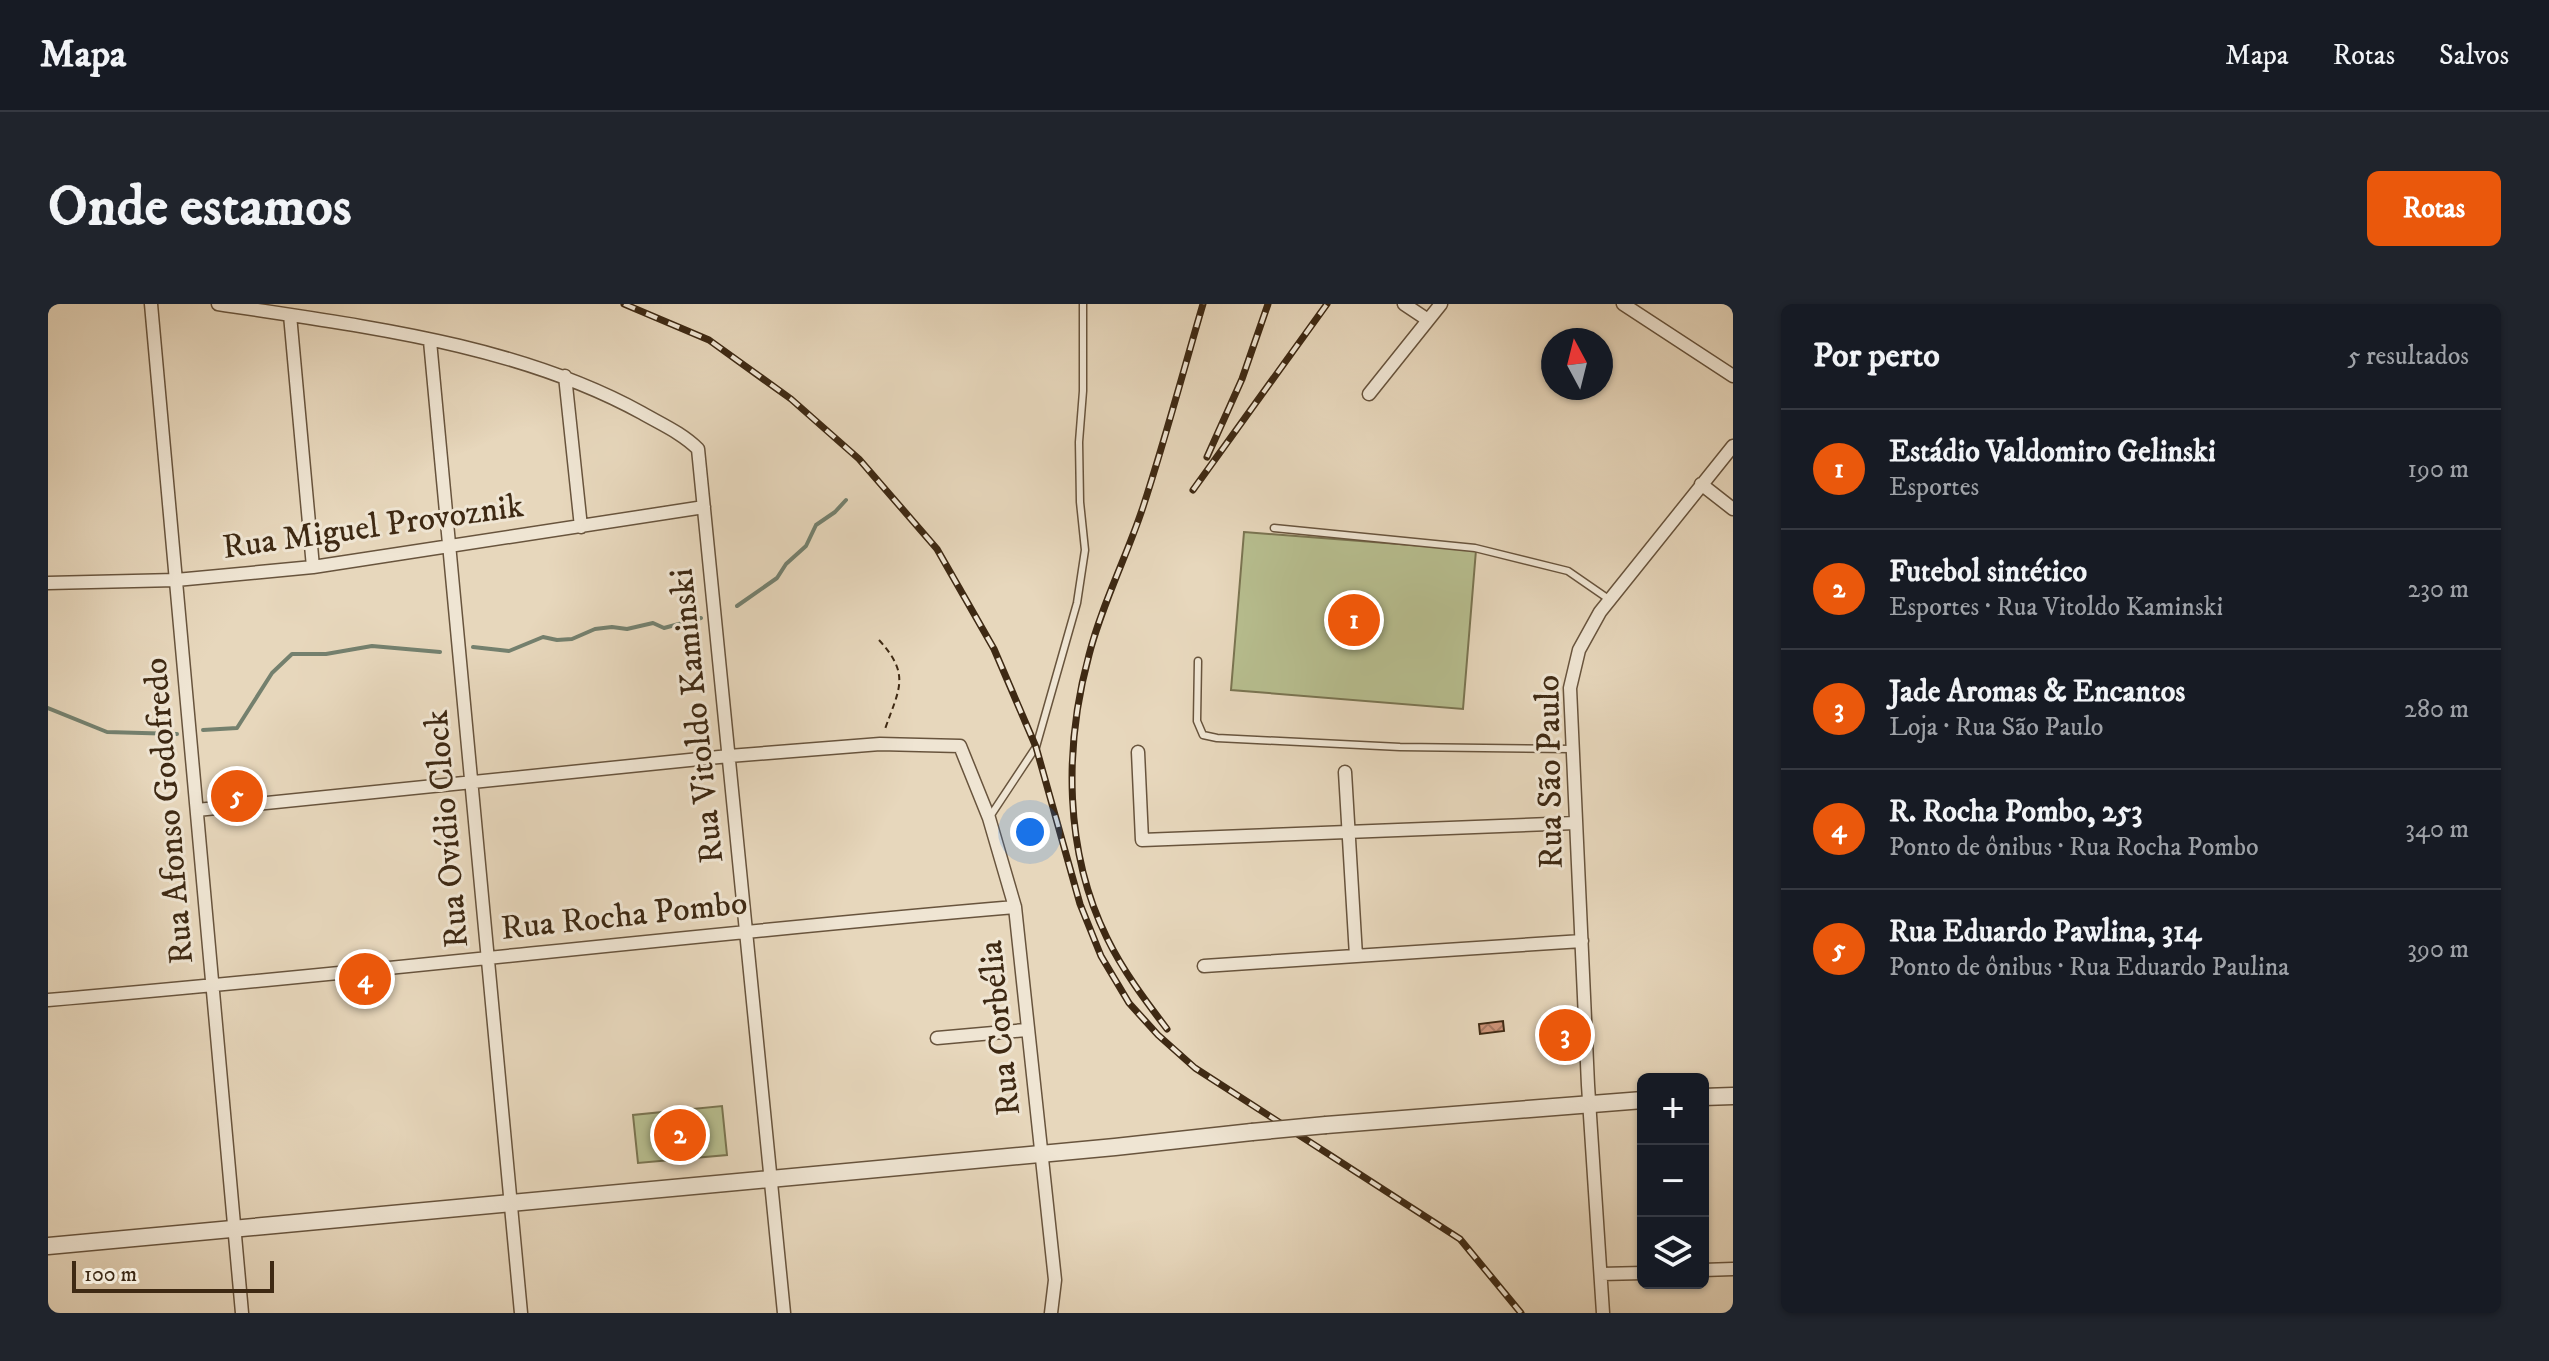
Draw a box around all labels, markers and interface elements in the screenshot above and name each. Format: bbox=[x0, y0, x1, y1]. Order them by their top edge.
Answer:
text: Mapa bbox=[40, 31, 126, 79]
text: Mapa bbox=[2225, 38, 2289, 73]
text: Rotas bbox=[2333, 38, 2395, 73]
text: Salvos bbox=[2439, 38, 2509, 73]
button: Rotas bbox=[2367, 171, 2501, 246]
text: Onde estamos bbox=[48, 173, 351, 243]
north arrow bbox=[1541, 328, 1613, 400]
text: Por perto bbox=[1813, 335, 1940, 377]
text: 5 resultados bbox=[2347, 340, 2469, 373]
text: Estádio Valdomiro Gelinski bbox=[1889, 434, 2216, 471]
text: 1 bbox=[1834, 453, 1844, 486]
text: 190 m bbox=[2407, 453, 2469, 486]
text: Esportes bbox=[1889, 471, 1979, 504]
street label: Rua Miguel Provoznik bbox=[220, 485, 526, 569]
text: Futebol sintético bbox=[1889, 554, 2087, 591]
street label: Rua Vitoldo Kaminski bbox=[661, 566, 733, 866]
text: 2 bbox=[1833, 573, 1845, 606]
text: 230 m bbox=[2407, 573, 2469, 606]
pin: 1 bbox=[1328, 590, 1380, 650]
text: Esportes · Rua Vitoldo Kaminski bbox=[1889, 591, 2223, 624]
street label: Rua Afonso Godofredo bbox=[135, 656, 203, 966]
text: Jade Aromas & Encantos bbox=[1889, 674, 2185, 711]
street label: Rua São Paulo bbox=[1527, 675, 1573, 869]
text: 3 bbox=[1834, 693, 1844, 726]
text: 280 m bbox=[2404, 693, 2469, 726]
street label: Rua Ovídio Clock bbox=[416, 708, 478, 950]
text: Loja · Rua São Paulo bbox=[1889, 711, 2104, 744]
pin: 5 bbox=[211, 766, 263, 826]
text: R. Rocha Pombo, 253 bbox=[1889, 794, 2142, 831]
your location bbox=[1010, 812, 1050, 852]
text: 4 bbox=[1832, 813, 1846, 846]
text: 340 m bbox=[2405, 813, 2469, 846]
text: Ponto de ônibus · Rua Rocha Pombo bbox=[1889, 831, 2259, 864]
street label: Rua Rocha Pombo bbox=[499, 882, 749, 950]
text: Rua Eduardo Pawlina, 314 bbox=[1889, 914, 2201, 951]
text: 5 bbox=[1833, 933, 1845, 966]
text: 390 m bbox=[2407, 933, 2469, 966]
street label: Rua Corbélia bbox=[970, 938, 1030, 1118]
pin: 4 bbox=[339, 949, 391, 1009]
text: Ponto de ônibus · Rua Eduardo Paulina bbox=[1889, 951, 2289, 984]
pin: 3 bbox=[1539, 1005, 1591, 1065]
map controls bbox=[1637, 1073, 1709, 1289]
button: + bbox=[1637, 1073, 1709, 1145]
pin: 2 bbox=[654, 1105, 706, 1165]
button: − bbox=[1637, 1145, 1709, 1217]
button: layers bbox=[1637, 1217, 1709, 1289]
scale bar bbox=[72, 1257, 274, 1293]
text: 100 m bbox=[84, 1261, 137, 1288]

